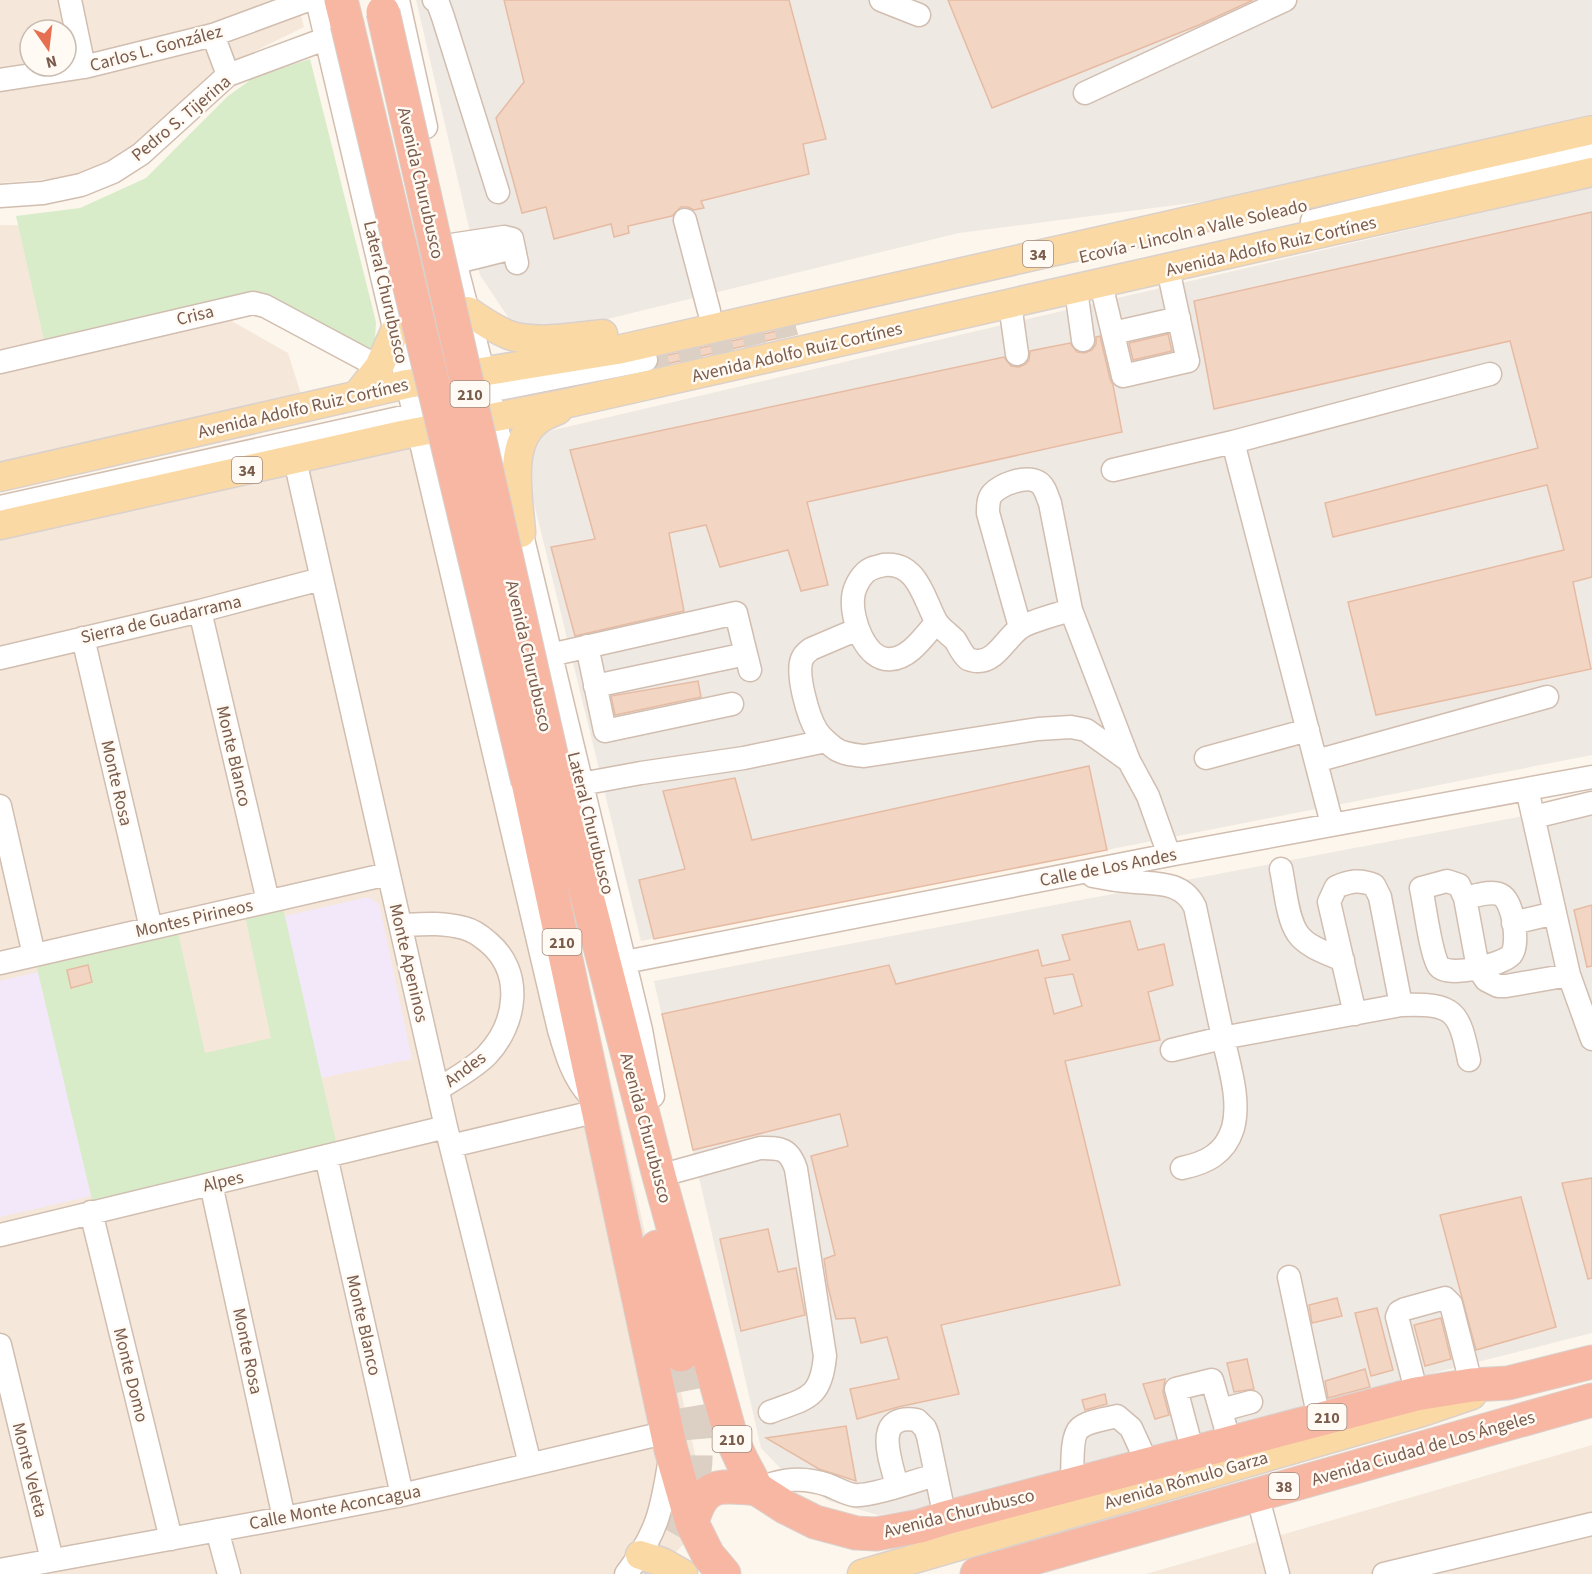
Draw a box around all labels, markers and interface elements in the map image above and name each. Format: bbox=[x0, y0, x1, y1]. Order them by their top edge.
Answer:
north arrow bbox=[18, 18, 78, 78]
street label: Carlos L. González bbox=[87, 19, 225, 78]
text: N bbox=[44, 50, 59, 74]
street label: Pedro S. Tijerina bbox=[126, 69, 236, 167]
street label: Avenida Churubusco bbox=[391, 105, 450, 261]
street label: Ecovía - Lincoln a Valle Soleado bbox=[1076, 193, 1310, 270]
street label: Avenida Adolfo Ruiz Cortínes bbox=[1163, 210, 1379, 283]
street label: Lateral Churubusco bbox=[357, 218, 414, 366]
road number: 34 bbox=[1023, 241, 1053, 267]
street label: Crisa bbox=[174, 299, 216, 332]
street label: Avenida Adolfo Ruiz Cortínes bbox=[689, 316, 905, 389]
street label: Avenida Adolfo Ruiz Cortínes bbox=[195, 372, 411, 445]
road number: 210 bbox=[450, 381, 490, 407]
road number: 34 bbox=[232, 457, 262, 483]
street label: Avenida Churubusco bbox=[499, 578, 558, 734]
street label: Sierra de Guadarrama bbox=[78, 589, 244, 650]
street label: Monte Blanco bbox=[210, 703, 257, 809]
street label: Monte Rosa bbox=[94, 738, 139, 829]
street label: Lateral Churubusco bbox=[561, 749, 620, 897]
street label: Calle de Los Andes bbox=[1037, 842, 1179, 893]
street label: Montes Pirineos bbox=[133, 893, 255, 944]
street label: Monte Apeninos bbox=[383, 901, 434, 1025]
road number: 210 bbox=[542, 929, 582, 955]
street label: Andes bbox=[439, 1046, 491, 1093]
street label: Avenida Churubusco bbox=[613, 1050, 678, 1206]
street label: Alpes bbox=[200, 1165, 246, 1198]
street label: Monte Blanco bbox=[340, 1272, 387, 1378]
street label: Monte Rosa bbox=[226, 1306, 269, 1396]
street label: Monte Domo bbox=[107, 1325, 154, 1425]
road number: 210 bbox=[1308, 1404, 1346, 1430]
street label: Avenida Ciudad de Los Ángeles bbox=[1308, 1405, 1538, 1492]
street label: Monte Veleta bbox=[6, 1420, 53, 1520]
road number: 210 bbox=[712, 1426, 752, 1452]
street label: Avenida Rómulo Garza bbox=[1101, 1445, 1271, 1516]
road number: 38 bbox=[1269, 1473, 1299, 1499]
street label: Calle Monte Aconcagua bbox=[247, 1479, 423, 1536]
street label: Avenida Churubusco bbox=[881, 1483, 1037, 1544]

